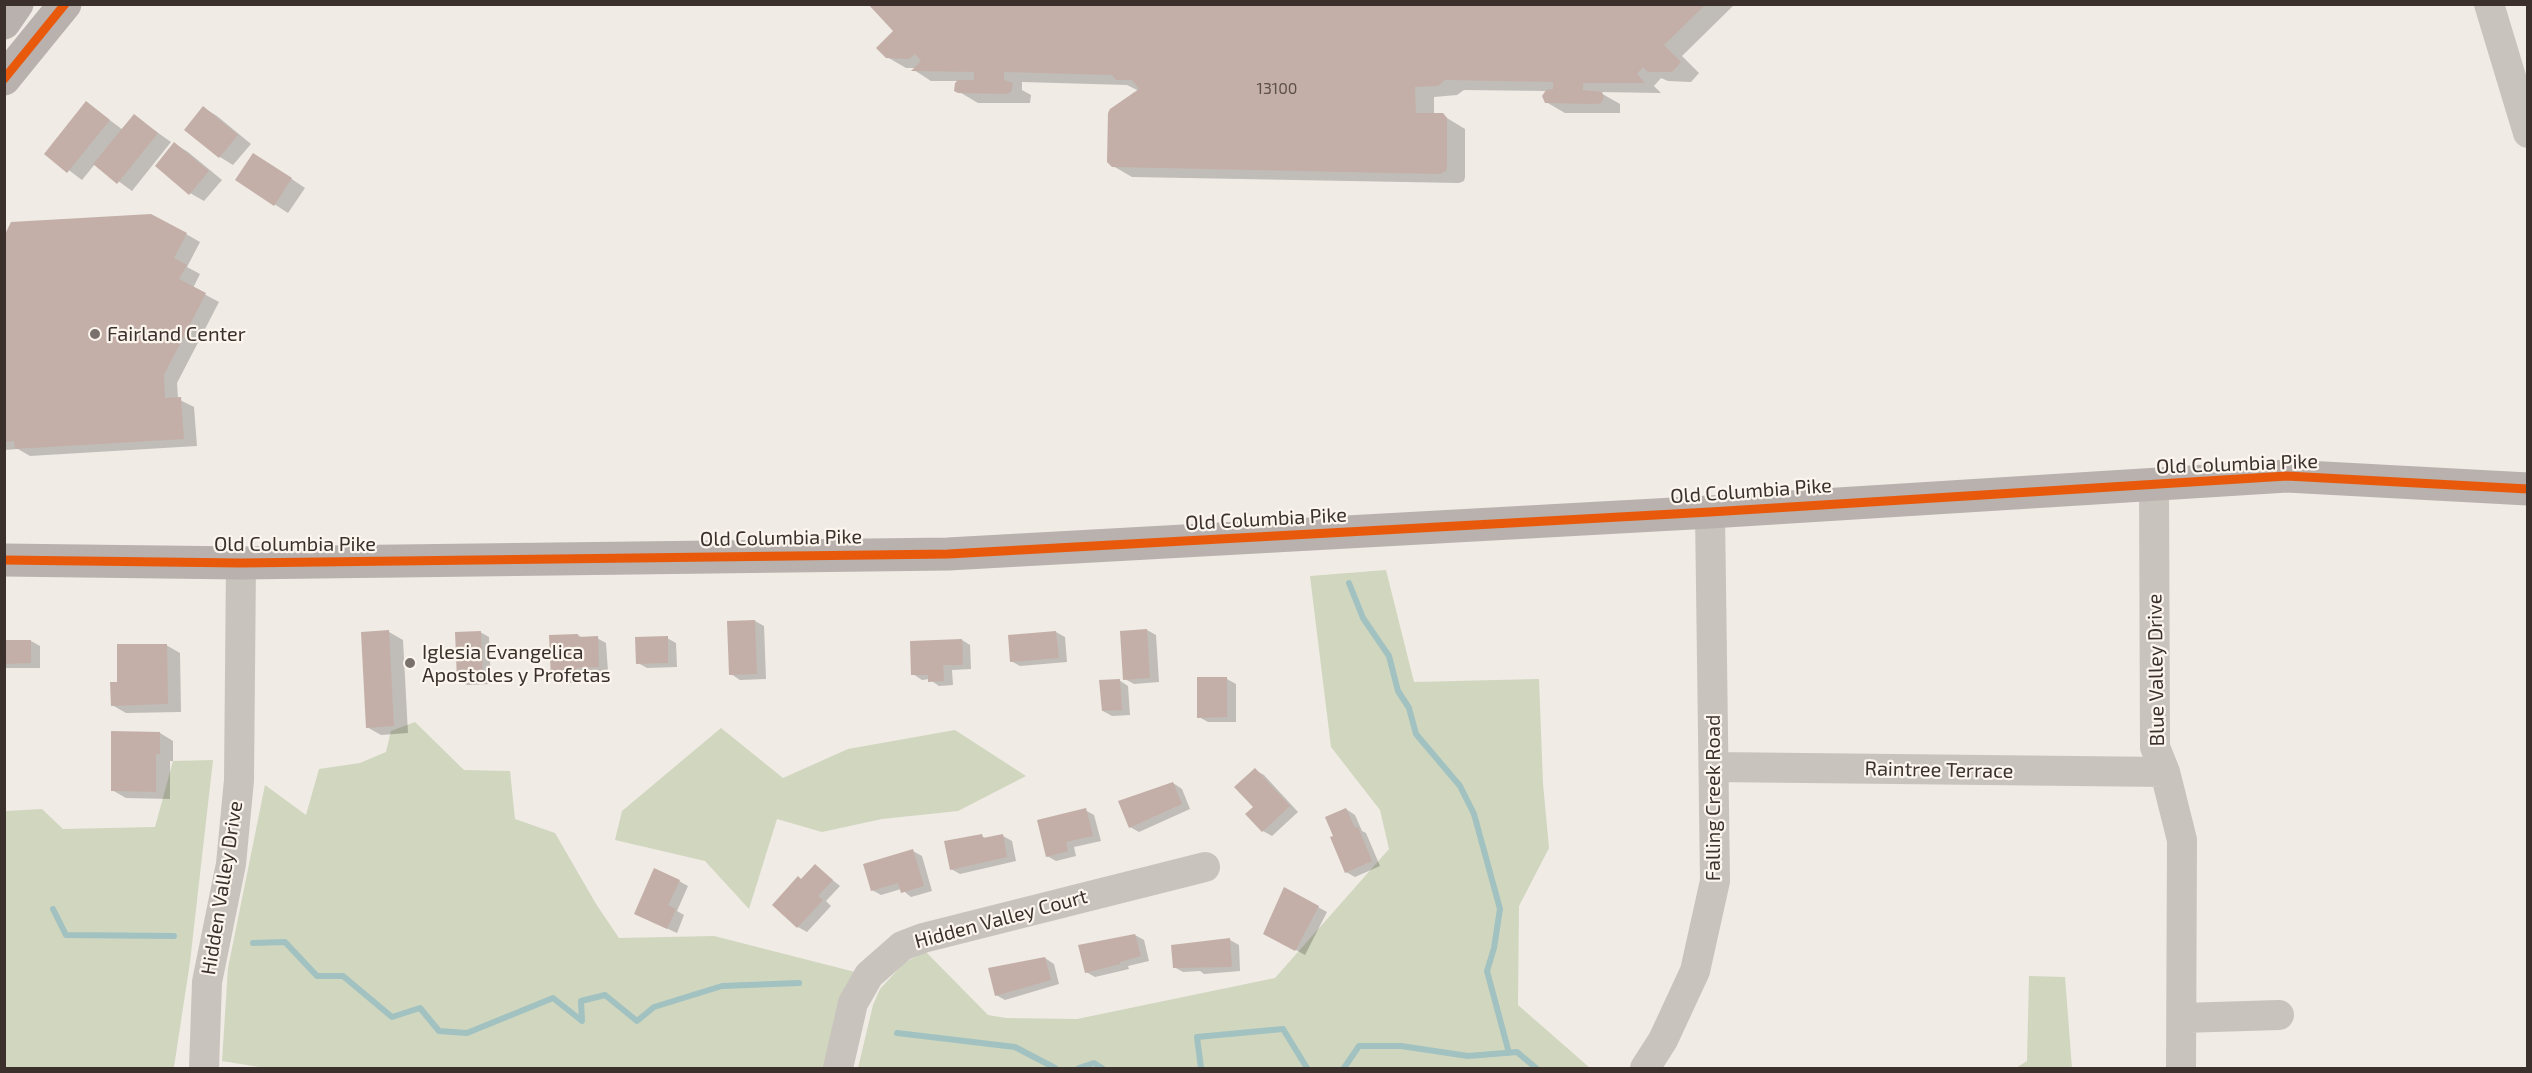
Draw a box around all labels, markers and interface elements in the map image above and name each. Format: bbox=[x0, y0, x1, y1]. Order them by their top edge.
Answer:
house number: 13100 bbox=[1257, 79, 1297, 99]
place label: Fairland Center bbox=[107, 322, 246, 346]
marker: Fairland Center bbox=[88, 327, 102, 341]
street label: Old Columbia Pike bbox=[2156, 449, 2318, 479]
street label: Old Columbia Pike bbox=[1669, 473, 1833, 509]
street label: Old Columbia Pike bbox=[1184, 503, 1348, 535]
street label: Old Columbia Pike bbox=[700, 525, 862, 551]
street label: Old Columbia Pike bbox=[214, 532, 376, 556]
street label: Blue Valley Drive bbox=[2143, 593, 2169, 747]
place label: Iglesia Evangelica Apostoles y Profetas bbox=[422, 640, 611, 687]
marker: Iglesia Evangelica Apostoles y Profetas bbox=[403, 656, 417, 670]
street label: Falling Creek Road bbox=[1701, 715, 1725, 881]
street label: Raintree Terrace bbox=[1864, 757, 2014, 783]
street label: Hidden Valley Drive bbox=[196, 799, 248, 977]
street label: Hidden Valley Court bbox=[912, 884, 1090, 954]

